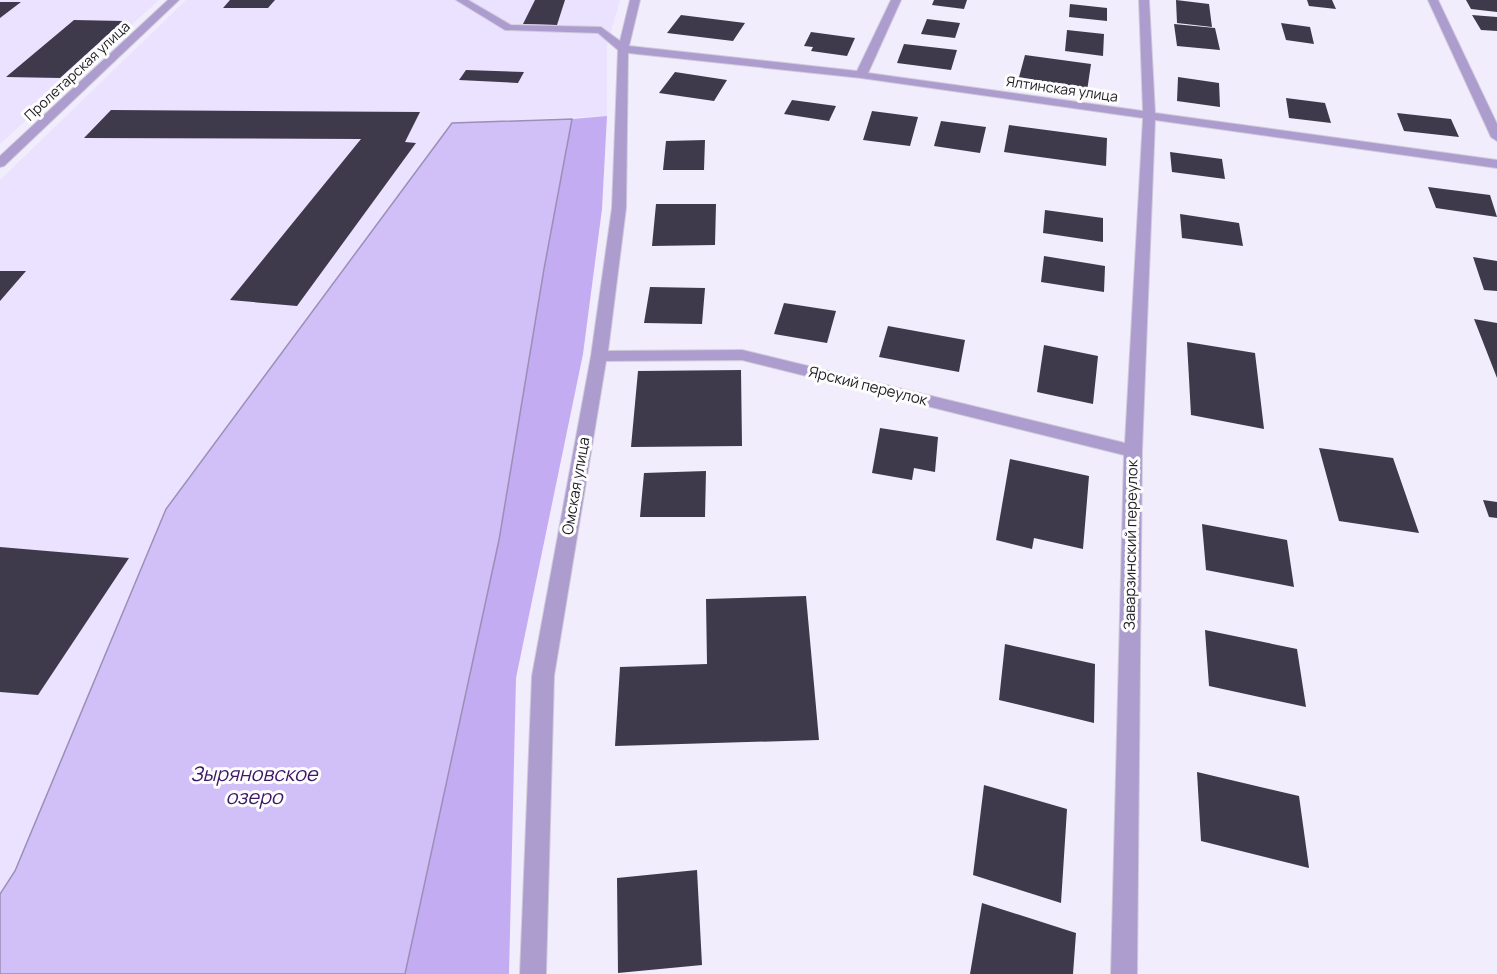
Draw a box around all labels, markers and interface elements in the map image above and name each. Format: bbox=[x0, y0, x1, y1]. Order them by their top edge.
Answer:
street label: Пролетарская улица bbox=[20, 17, 134, 125]
street label: Ялтинская улица bbox=[1005, 71, 1119, 106]
street label: Ярский переулок bbox=[807, 361, 930, 411]
street label: Омская улица bbox=[557, 435, 594, 536]
street label: Заварзинский переулок bbox=[1119, 459, 1142, 630]
water label: Зыряновское озеро bbox=[191, 760, 319, 810]

